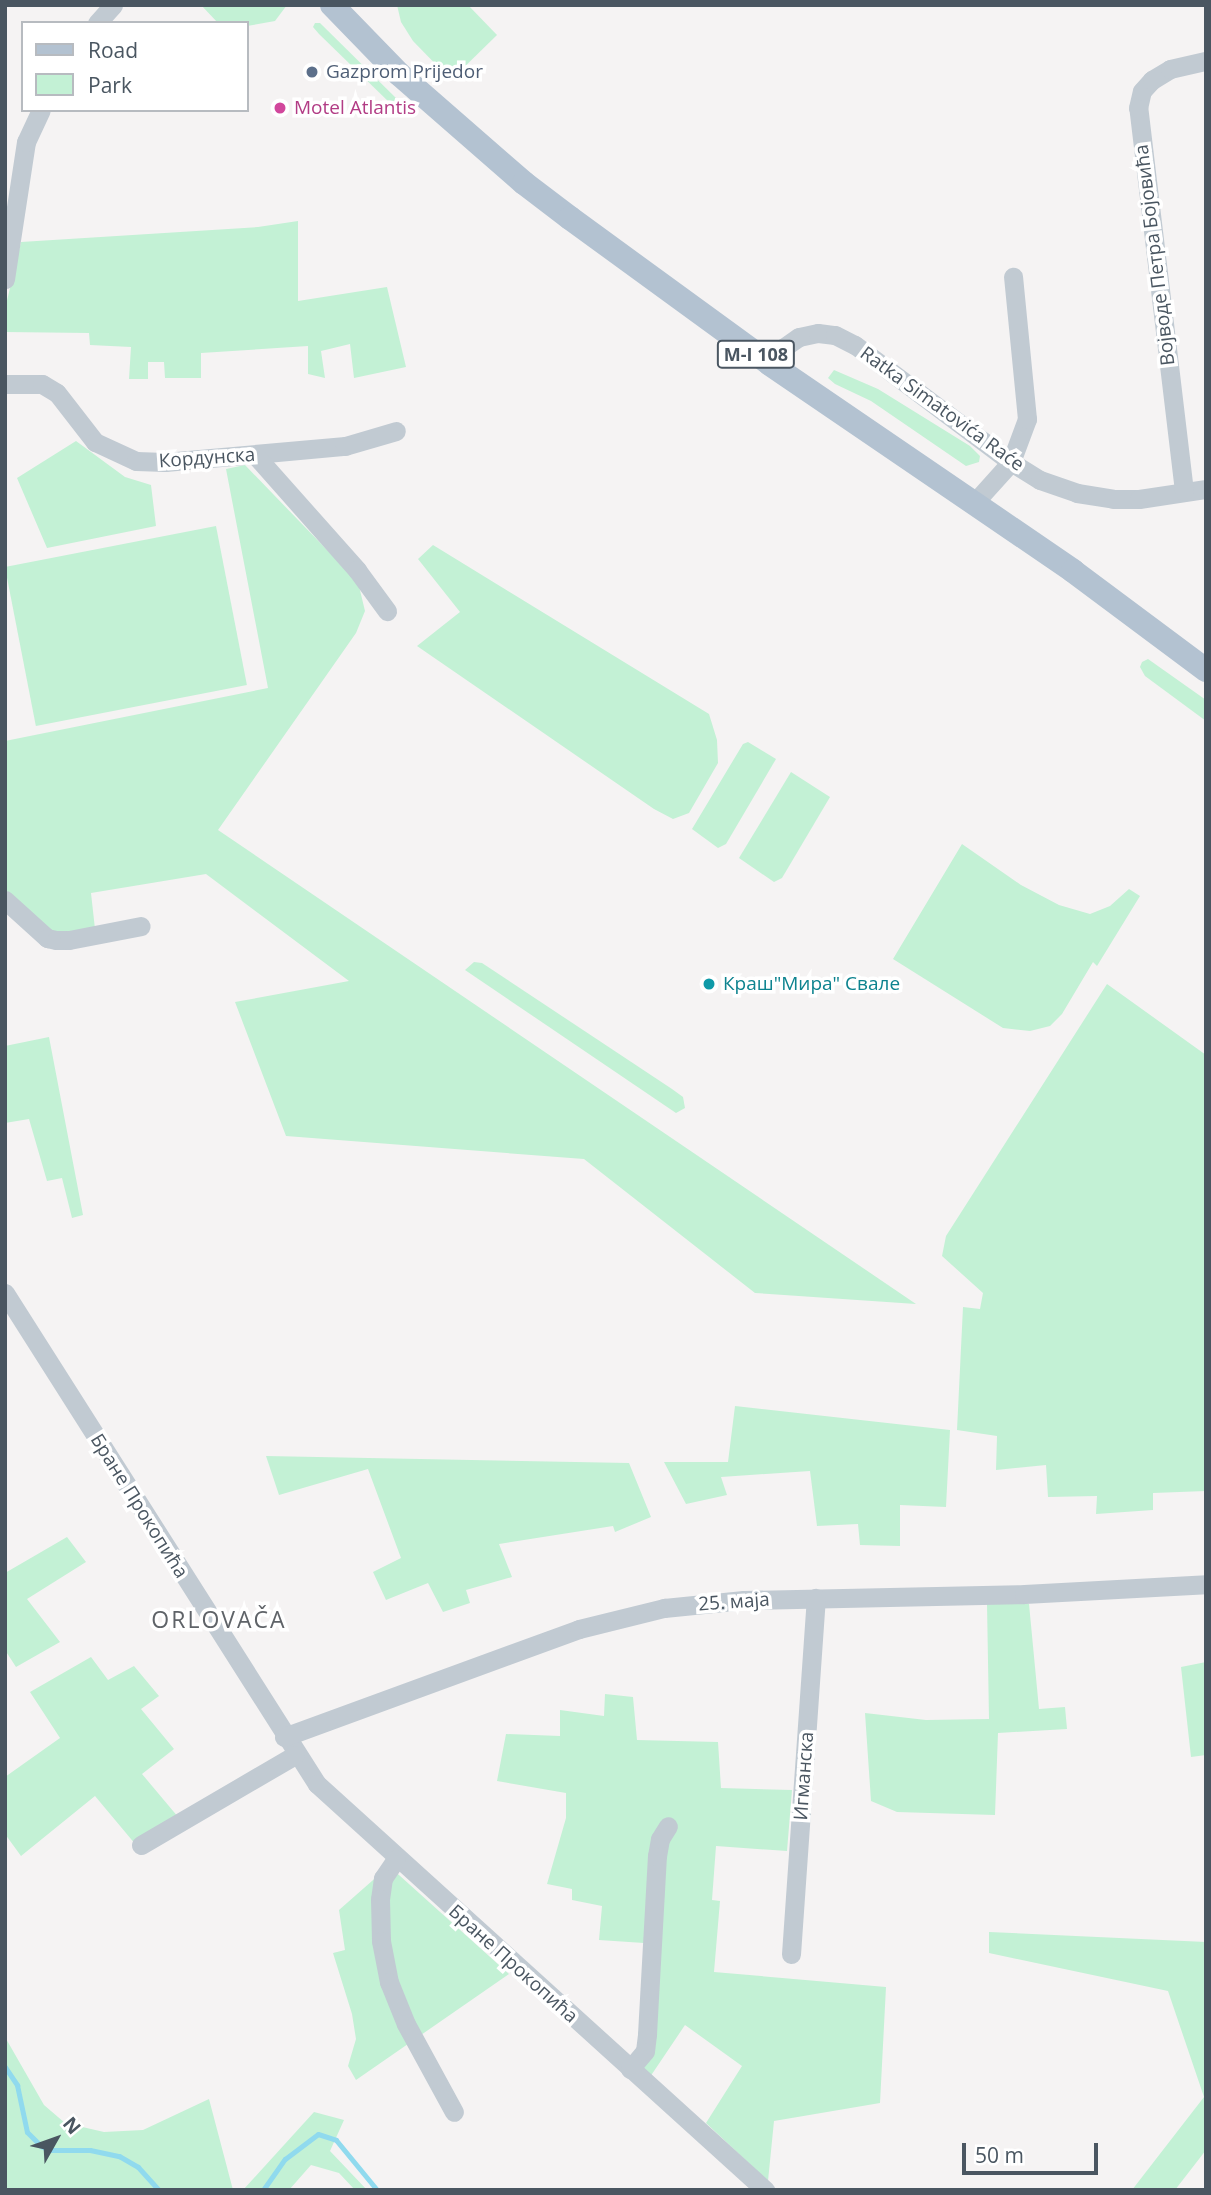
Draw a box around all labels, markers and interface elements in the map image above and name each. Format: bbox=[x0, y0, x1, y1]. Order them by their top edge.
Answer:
legend bbox=[21, 21, 248, 112]
text: Road bbox=[88, 36, 138, 64]
place label: Gazprom Prijedor bbox=[326, 61, 483, 83]
marker: Gazprom Prijedor bbox=[304, 64, 320, 80]
text: Park bbox=[88, 71, 132, 99]
place label: Motel Atlantis bbox=[294, 97, 416, 119]
marker: Motel Atlantis bbox=[272, 100, 288, 116]
street label: Војводе Петра Бојовића bbox=[1130, 143, 1180, 367]
road number: M-I 108 bbox=[716, 340, 796, 368]
street label: Ratka Simatovića Raće bbox=[856, 342, 1028, 476]
street label: Кордунска bbox=[158, 443, 256, 473]
place label: Краш"Мира" Свале bbox=[723, 973, 900, 995]
marker: Краш"Мира" Свале bbox=[701, 976, 717, 992]
street label: Бране Прокопића bbox=[85, 1430, 193, 1582]
street label: 25. маја bbox=[698, 1588, 770, 1616]
district label: ORLOVAČA bbox=[152, 1605, 286, 1633]
street label: Игманска bbox=[790, 1731, 818, 1821]
street label: Бране Прокопића bbox=[444, 1900, 582, 2028]
north arrow bbox=[21, 2104, 91, 2174]
text: N bbox=[57, 2111, 87, 2140]
scale bar bbox=[966, 2128, 1102, 2172]
text: 50 m bbox=[975, 2141, 1024, 2169]

